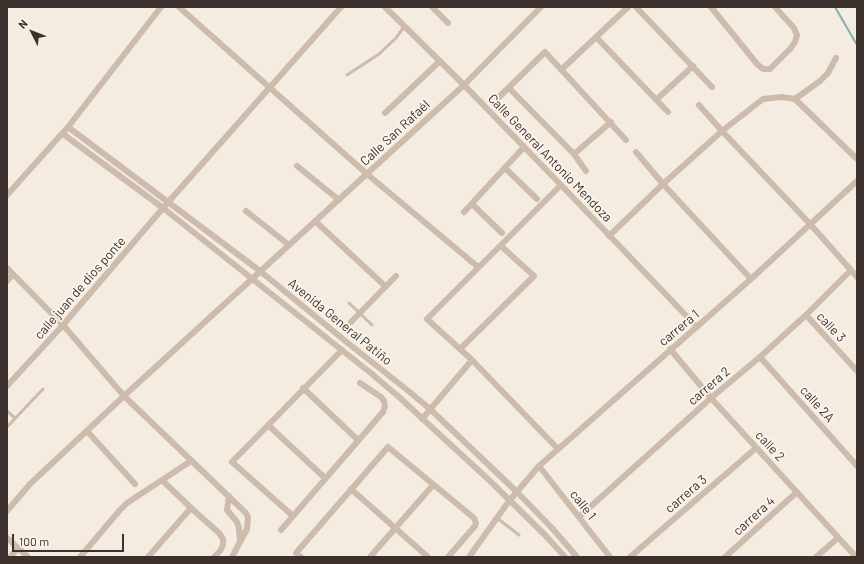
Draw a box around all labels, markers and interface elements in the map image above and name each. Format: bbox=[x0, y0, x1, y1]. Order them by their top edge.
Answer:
north arrow bbox=[12, 12, 52, 52]
text: N bbox=[15, 17, 30, 31]
street label: Calle General Antonio Mendoza bbox=[485, 91, 615, 225]
street label: Calle San Rafaél bbox=[357, 97, 433, 169]
street label: calle juan de dios ponte bbox=[31, 233, 129, 343]
street label: Avenida General Patiño bbox=[285, 275, 395, 369]
street label: carrera 1 bbox=[656, 307, 702, 349]
street label: calle 3 bbox=[813, 309, 849, 345]
street label: carrera 2 bbox=[685, 363, 733, 409]
street label: calle 2A bbox=[797, 383, 837, 425]
street label: calle 2 bbox=[752, 428, 788, 464]
street label: carrera 3 bbox=[662, 472, 710, 516]
street label: calle 1 bbox=[567, 487, 599, 523]
street label: carrera 4 bbox=[730, 493, 778, 539]
scale bar bbox=[14, 526, 126, 552]
text: 100 m bbox=[19, 534, 49, 548]

